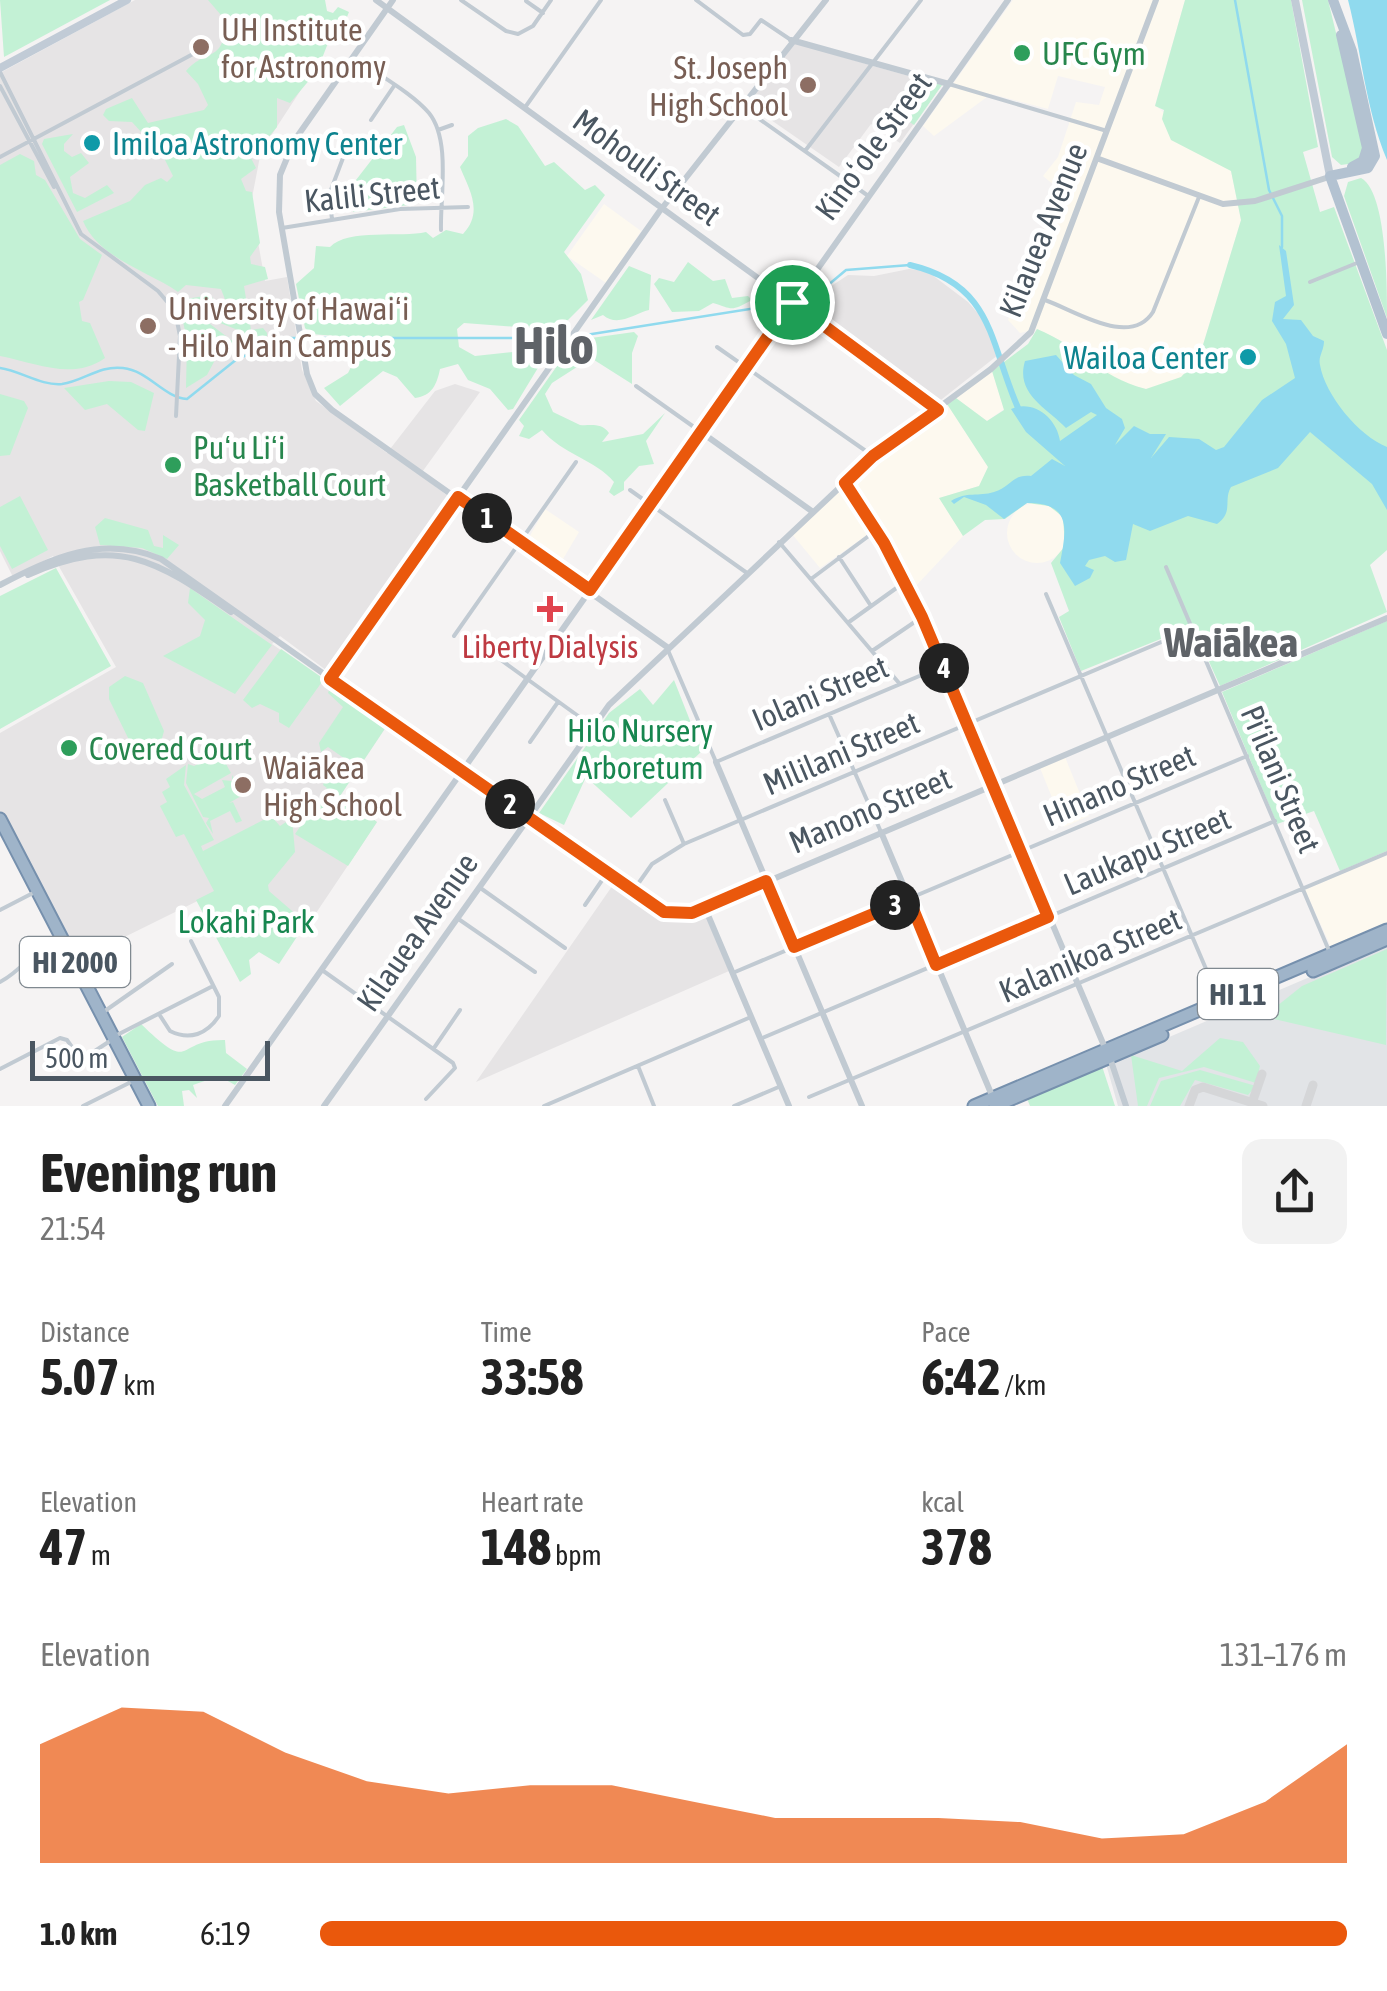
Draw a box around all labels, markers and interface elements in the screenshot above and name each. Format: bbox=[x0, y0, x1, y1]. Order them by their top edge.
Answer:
place label: UH Institute for Astronomy bbox=[221, 11, 386, 85]
place label: UFC Gym bbox=[1042, 35, 1146, 72]
marker: UH Institute for Astronomy bbox=[190, 36, 212, 58]
marker: UFC Gym bbox=[1011, 42, 1033, 64]
place label: St. Joseph High School bbox=[649, 49, 789, 123]
street label: Kinoʻole Street bbox=[807, 65, 939, 227]
marker: St. Joseph High School bbox=[797, 74, 819, 96]
street label: Mohouli Street bbox=[566, 101, 728, 233]
place label: Imiloa Astronomy Center bbox=[112, 125, 403, 162]
marker: Imiloa Astronomy Center bbox=[81, 132, 103, 154]
street label: Kilauea Avenue bbox=[991, 138, 1095, 322]
street label: Kalili Street bbox=[302, 168, 442, 220]
pin bbox=[750, 260, 835, 345]
icon: arrive bbox=[765, 275, 820, 330]
place label: University of Hawaiʻi - Hilo Main Campus bbox=[168, 290, 409, 364]
marker: University of Hawaiʻi - Hilo Main Campus bbox=[137, 315, 159, 337]
district label: Hilo bbox=[514, 315, 594, 375]
place label: Wailoa Center bbox=[1064, 339, 1229, 376]
marker: Wailoa Center bbox=[1237, 346, 1259, 368]
place label: Puʻu Liʻi Basketball Court bbox=[193, 429, 386, 503]
marker: Puʻu Liʻi Basketball Court bbox=[162, 454, 184, 476]
pin: 1 bbox=[462, 493, 512, 543]
text: 1 bbox=[480, 502, 494, 534]
marker: Liberty Dialysis bbox=[537, 596, 563, 622]
district label: Waiākea bbox=[1163, 618, 1298, 666]
place label: Liberty Dialysis bbox=[462, 628, 638, 665]
pin: 4 bbox=[919, 643, 969, 693]
street label: Iolani Street bbox=[746, 648, 894, 738]
text: 4 bbox=[937, 652, 951, 684]
street label: Pi‘ilani Street bbox=[1233, 700, 1329, 858]
street label: Mililani Street bbox=[758, 704, 924, 802]
park label: Hilo Nursery Arboretum bbox=[567, 712, 713, 786]
place label: Covered Court bbox=[89, 730, 252, 767]
street label: Hinano Street bbox=[1037, 736, 1201, 834]
marker: Covered Court bbox=[58, 737, 80, 759]
place label: Waiākea High School bbox=[263, 749, 402, 823]
street label: Manono Street bbox=[784, 759, 956, 861]
marker: Waiākea High School bbox=[232, 774, 254, 796]
pin: 2 bbox=[485, 779, 535, 829]
text: 2 bbox=[503, 788, 517, 820]
street label: Laukapu Street bbox=[1058, 799, 1236, 903]
street label: Kilauea Avenue bbox=[349, 846, 485, 1018]
pin: 3 bbox=[870, 880, 920, 930]
text: 3 bbox=[888, 889, 902, 921]
street label: Kalanikoa Street bbox=[993, 900, 1187, 1010]
park label: Lokahi Park bbox=[177, 903, 315, 940]
road number: HI 2000 bbox=[20, 937, 130, 987]
road number: HI 11 bbox=[1198, 969, 1278, 1019]
scale bar bbox=[30, 1036, 270, 1080]
text: 500 m bbox=[45, 1042, 108, 1074]
button: share bbox=[1242, 1139, 1347, 1244]
text: Evening run bbox=[40, 1141, 277, 1204]
text: 21:54 bbox=[40, 1210, 106, 1247]
text: Distance bbox=[40, 1316, 130, 1348]
text: Time bbox=[481, 1316, 532, 1348]
text: Pace bbox=[921, 1316, 971, 1348]
text: 5.07 bbox=[40, 1348, 119, 1406]
text: 33:58 bbox=[481, 1348, 584, 1406]
text: 6:42 bbox=[921, 1348, 1001, 1406]
text: km bbox=[119, 1369, 156, 1401]
text: /km bbox=[1001, 1369, 1047, 1401]
text: Elevation bbox=[40, 1486, 137, 1518]
text: Heart rate bbox=[481, 1486, 584, 1518]
text: kcal bbox=[921, 1486, 964, 1518]
text: 47 bbox=[40, 1518, 87, 1576]
text: 148 bbox=[481, 1518, 551, 1576]
text: 378 bbox=[921, 1518, 992, 1576]
text: m bbox=[87, 1539, 111, 1571]
text: bpm bbox=[551, 1539, 602, 1571]
text: Elevation bbox=[40, 1636, 151, 1673]
text: 131–176 m bbox=[1220, 1636, 1347, 1673]
text: 1.0 km bbox=[40, 1915, 117, 1952]
text: 6:19 bbox=[200, 1915, 251, 1952]

